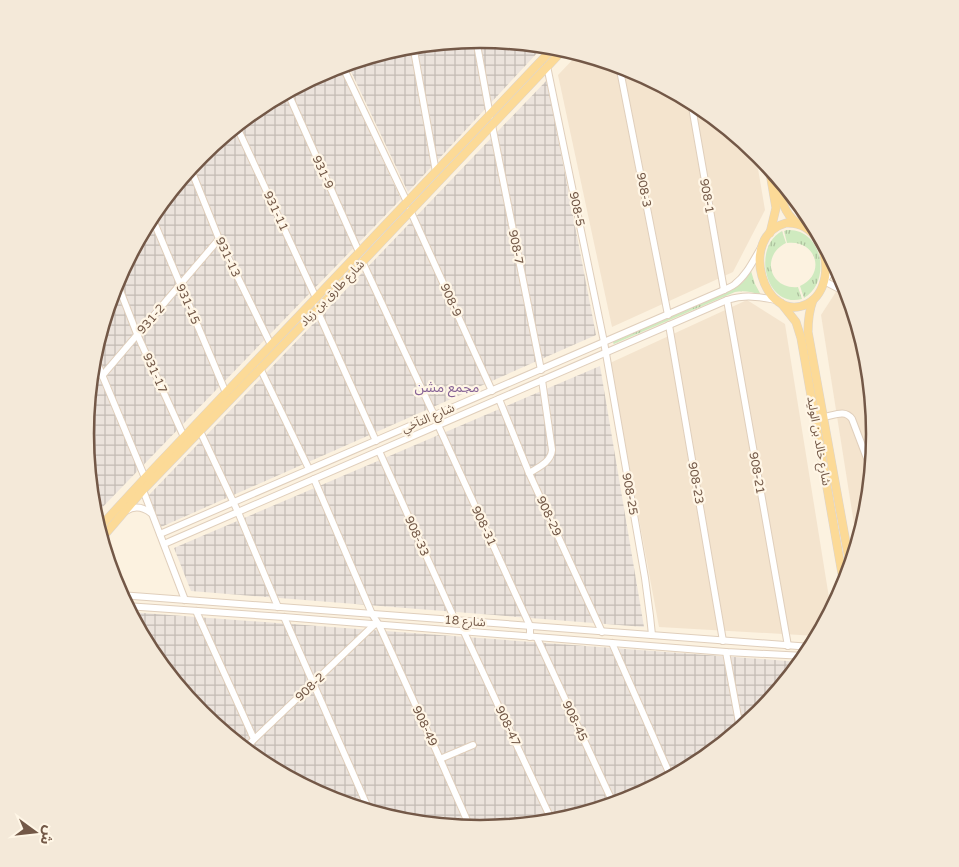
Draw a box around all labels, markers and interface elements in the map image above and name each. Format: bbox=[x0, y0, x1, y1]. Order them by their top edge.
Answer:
street label: 931-9 bbox=[309, 153, 337, 191]
street label: 908-3 bbox=[634, 171, 654, 209]
street label: 908-1 bbox=[697, 178, 717, 214]
street label: 931-11 bbox=[261, 189, 291, 233]
street label: 908-5 bbox=[567, 190, 587, 228]
street label: 908-7 bbox=[506, 229, 526, 265]
street label: 931-13 bbox=[213, 235, 243, 279]
street label: شارع طارق بن زياد bbox=[297, 257, 369, 330]
street label: 908-9 bbox=[437, 281, 465, 319]
street label: 931-15 bbox=[173, 282, 203, 326]
street label: 931-2 bbox=[134, 301, 168, 337]
street label: 931-17 bbox=[140, 351, 170, 395]
district label: مجمع مشن bbox=[415, 379, 479, 398]
street label: شارع خالد بن الوليد bbox=[802, 395, 834, 487]
street label: شارع التآخي bbox=[399, 401, 458, 438]
street label: 908-21 bbox=[746, 451, 768, 495]
street label: 908-23 bbox=[685, 461, 707, 505]
street label: 908-25 bbox=[619, 472, 641, 516]
street label: 908-29 bbox=[534, 494, 564, 538]
street label: 908-31 bbox=[469, 504, 499, 548]
street label: 908-33 bbox=[402, 514, 432, 558]
street label: شارع 18 bbox=[444, 613, 486, 631]
street label: 908-2 bbox=[292, 670, 328, 704]
street label: 908-45 bbox=[560, 699, 590, 743]
street label: 908-49 bbox=[410, 704, 440, 748]
street label: 908-47 bbox=[493, 704, 523, 748]
north arrow bbox=[10, 807, 60, 857]
text: ش bbox=[36, 824, 58, 847]

